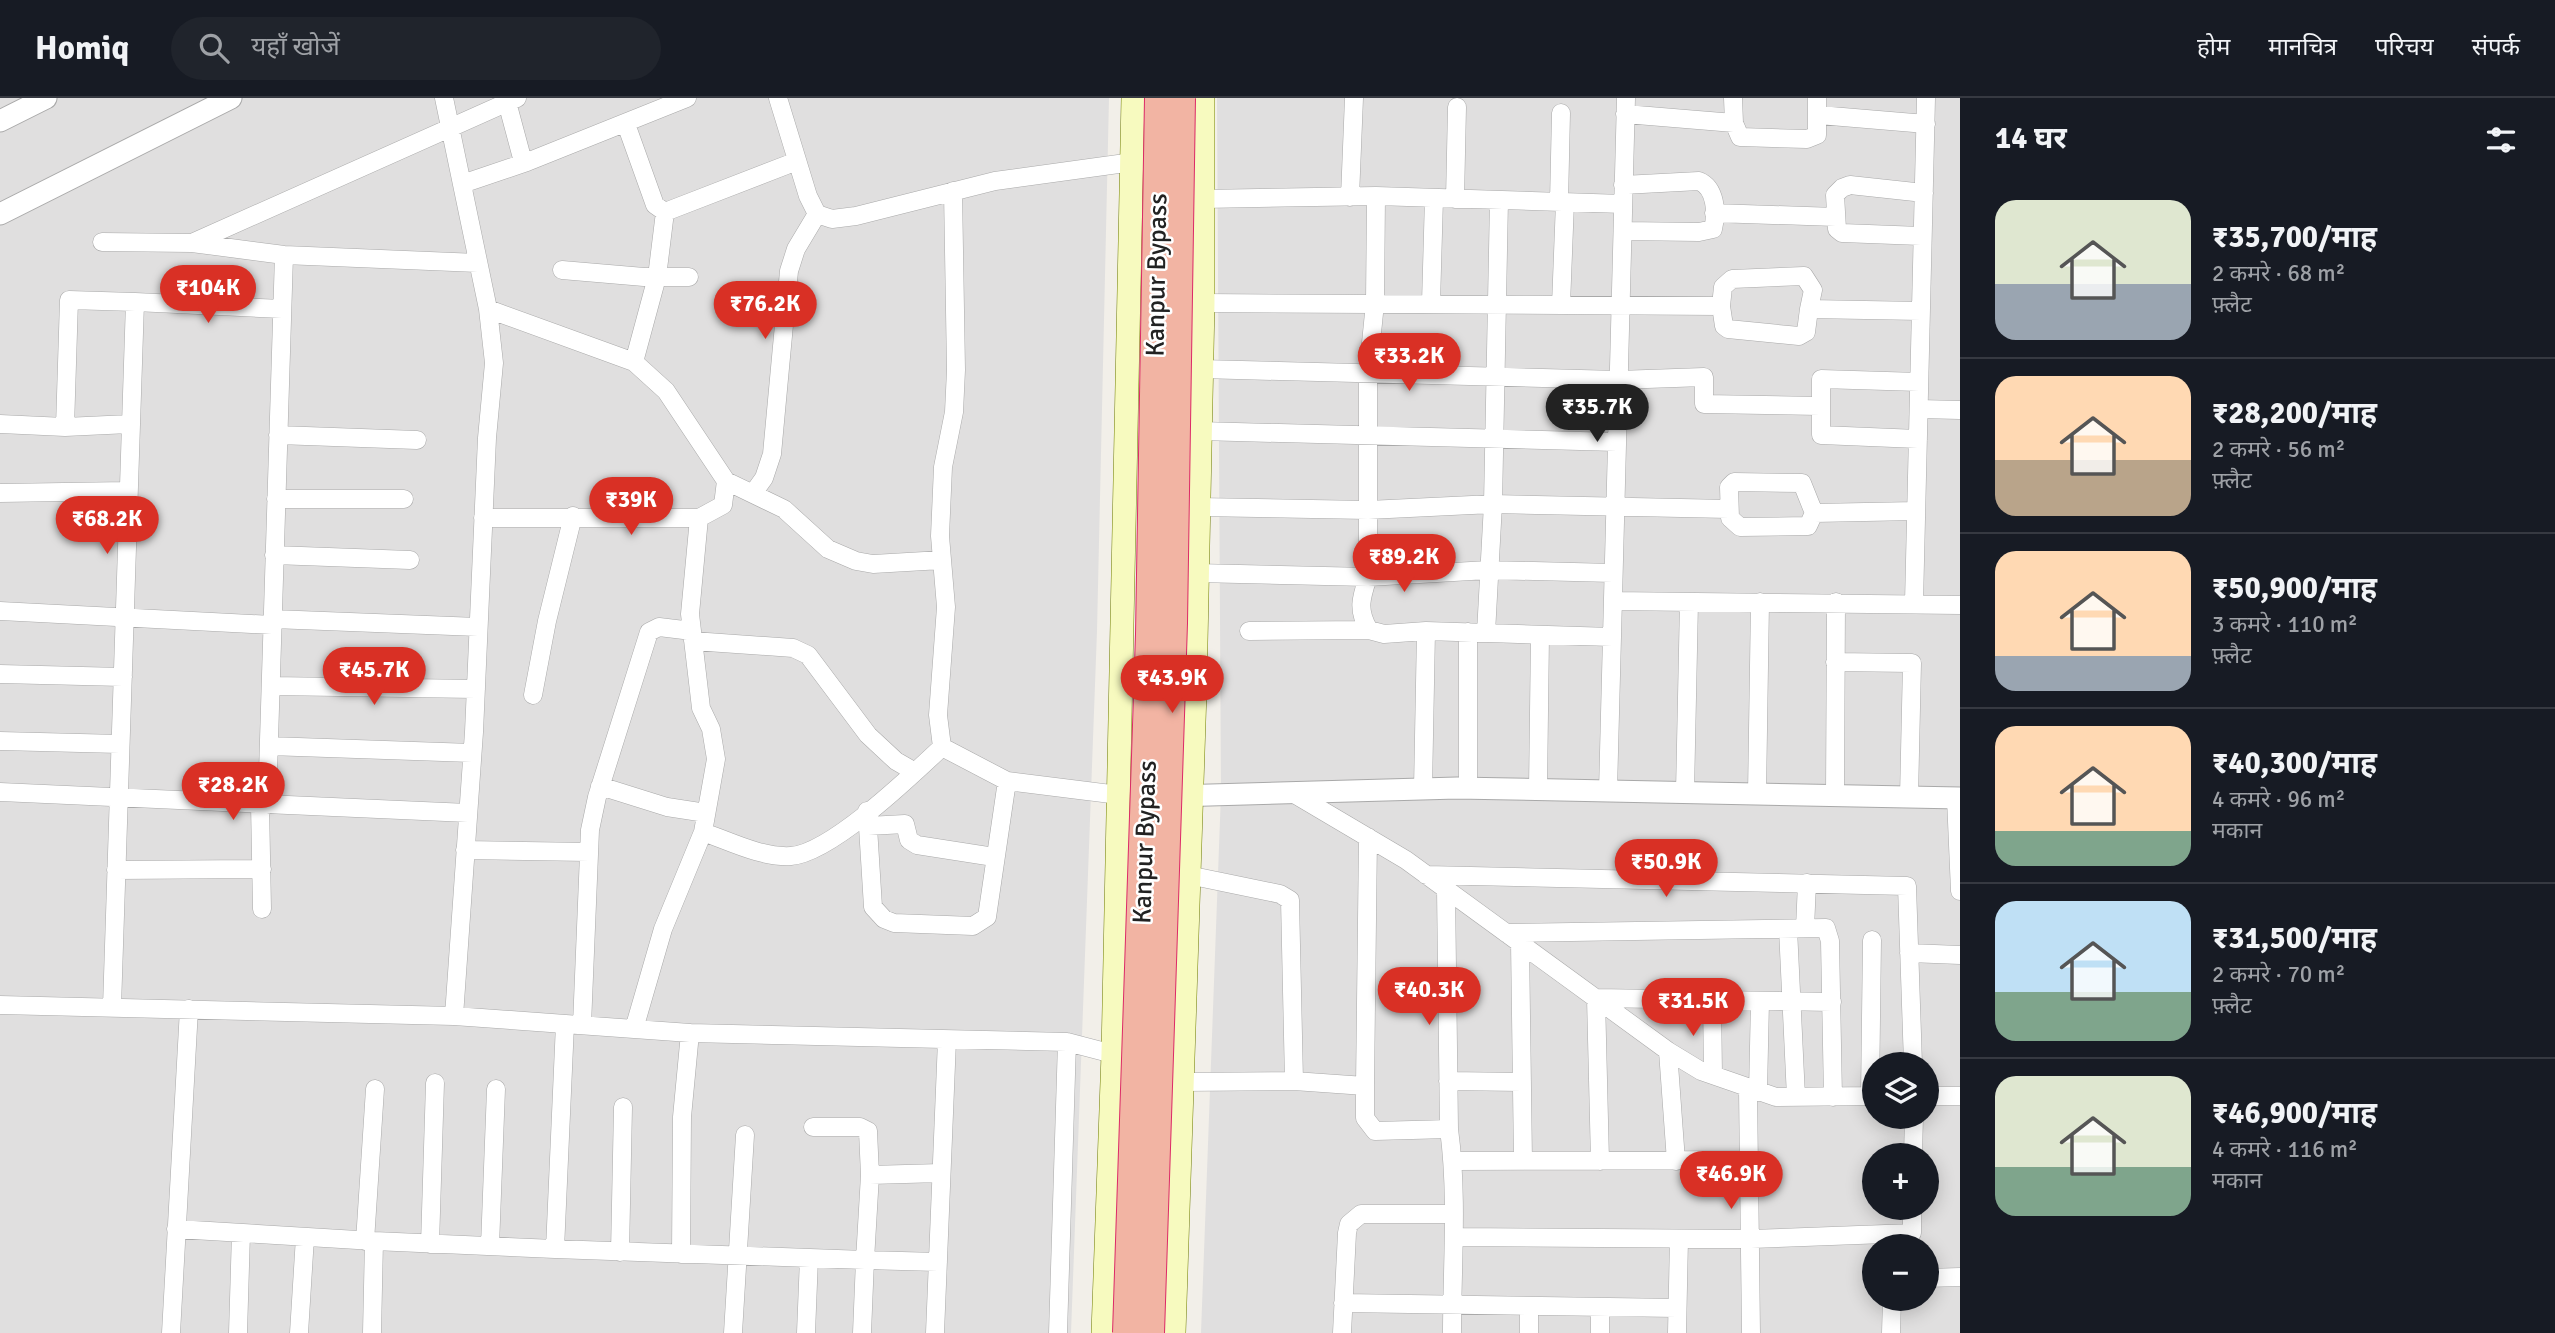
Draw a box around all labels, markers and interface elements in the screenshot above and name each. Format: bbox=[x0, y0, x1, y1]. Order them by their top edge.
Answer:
search box bbox=[171, 17, 661, 80]
text: Homiq bbox=[35, 28, 129, 69]
icon: search bbox=[195, 29, 233, 67]
text: यहाँ खोजें bbox=[251, 31, 340, 63]
text: होम bbox=[2197, 32, 2230, 62]
text: मानचित्र bbox=[2268, 32, 2337, 62]
text: परिचय bbox=[2375, 32, 2434, 62]
text: संपर्क bbox=[2472, 32, 2520, 62]
text: 14 घर bbox=[1995, 120, 2067, 157]
icon: filters bbox=[2482, 121, 2520, 159]
street label: Kanpur Bypass bbox=[1140, 193, 1174, 357]
text: ₹35,700/माह bbox=[2212, 219, 2377, 256]
icon: home bbox=[2051, 228, 2135, 312]
text: 2 कमरे · 68 m² bbox=[2212, 259, 2345, 288]
pin: ₹104K bbox=[159, 266, 257, 325]
text: ₹104K bbox=[176, 273, 240, 302]
pin: ₹76.2K bbox=[708, 282, 822, 341]
text: ₹76.2K bbox=[730, 289, 800, 318]
text: फ़्लैट bbox=[2212, 290, 2252, 319]
pin: ₹33.2K bbox=[1352, 334, 1466, 393]
text: ₹33.2K bbox=[1374, 341, 1444, 370]
pin: ₹35.7K bbox=[1540, 384, 1654, 444]
text: ₹35.7K bbox=[1562, 392, 1632, 421]
text: ₹28,200/माह bbox=[2212, 395, 2377, 432]
icon: home bbox=[2051, 404, 2135, 488]
text: 2 कमरे · 56 m² bbox=[2212, 435, 2345, 464]
text: फ़्लैट bbox=[2212, 466, 2252, 495]
pin: ₹39K bbox=[590, 478, 672, 537]
text: ₹39K bbox=[605, 485, 657, 514]
pin: ₹68.2K bbox=[50, 496, 164, 556]
text: ₹68.2K bbox=[72, 504, 142, 533]
pin: ₹89.2K bbox=[1347, 534, 1461, 594]
text: ₹89.2K bbox=[1369, 542, 1439, 571]
text: ₹50,900/माह bbox=[2212, 570, 2377, 607]
icon: home bbox=[2051, 579, 2135, 663]
text: 3 कमरे · 110 m² bbox=[2212, 610, 2358, 639]
text: फ़्लैट bbox=[2212, 641, 2252, 670]
pin: ₹45.7K bbox=[317, 648, 431, 707]
text: ₹45.7K bbox=[339, 655, 409, 684]
pin: ₹43.9K bbox=[1115, 656, 1229, 715]
text: ₹43.9K bbox=[1137, 663, 1207, 692]
text: ₹40,300/माह bbox=[2212, 745, 2377, 782]
icon: home bbox=[2051, 754, 2135, 838]
street label: Kanpur Bypass bbox=[1126, 760, 1164, 924]
pin: ₹28.2K bbox=[176, 762, 290, 822]
text: ₹28.2K bbox=[198, 770, 268, 799]
text: 4 कमरे · 96 m² bbox=[2212, 785, 2345, 814]
text: मकान bbox=[2212, 816, 2262, 845]
pin: ₹50.9K bbox=[1609, 840, 1723, 899]
text: ₹50.9K bbox=[1631, 847, 1701, 876]
text: ₹31,500/माह bbox=[2212, 920, 2377, 957]
icon: home bbox=[2051, 929, 2135, 1013]
text: 2 कमरे · 70 m² bbox=[2212, 960, 2345, 989]
pin: ₹40.3K bbox=[1372, 968, 1486, 1027]
text: ₹40.3K bbox=[1394, 975, 1464, 1004]
pin: ₹31.5K bbox=[1636, 978, 1750, 1038]
text: ₹31.5K bbox=[1658, 986, 1728, 1015]
text: फ़्लैट bbox=[2212, 991, 2252, 1020]
map controls bbox=[1862, 1052, 1939, 1311]
button: layers bbox=[1862, 1052, 1939, 1129]
text: ₹46,900/माह bbox=[2212, 1095, 2377, 1132]
icon: home bbox=[2051, 1104, 2135, 1188]
text: 4 कमरे · 116 m² bbox=[2212, 1135, 2358, 1164]
button: + bbox=[1862, 1143, 1939, 1220]
pin: ₹46.9K bbox=[1674, 1152, 1788, 1211]
text: ₹46.9K bbox=[1696, 1159, 1766, 1188]
text: मकान bbox=[2212, 1166, 2262, 1195]
button: − bbox=[1862, 1234, 1939, 1311]

